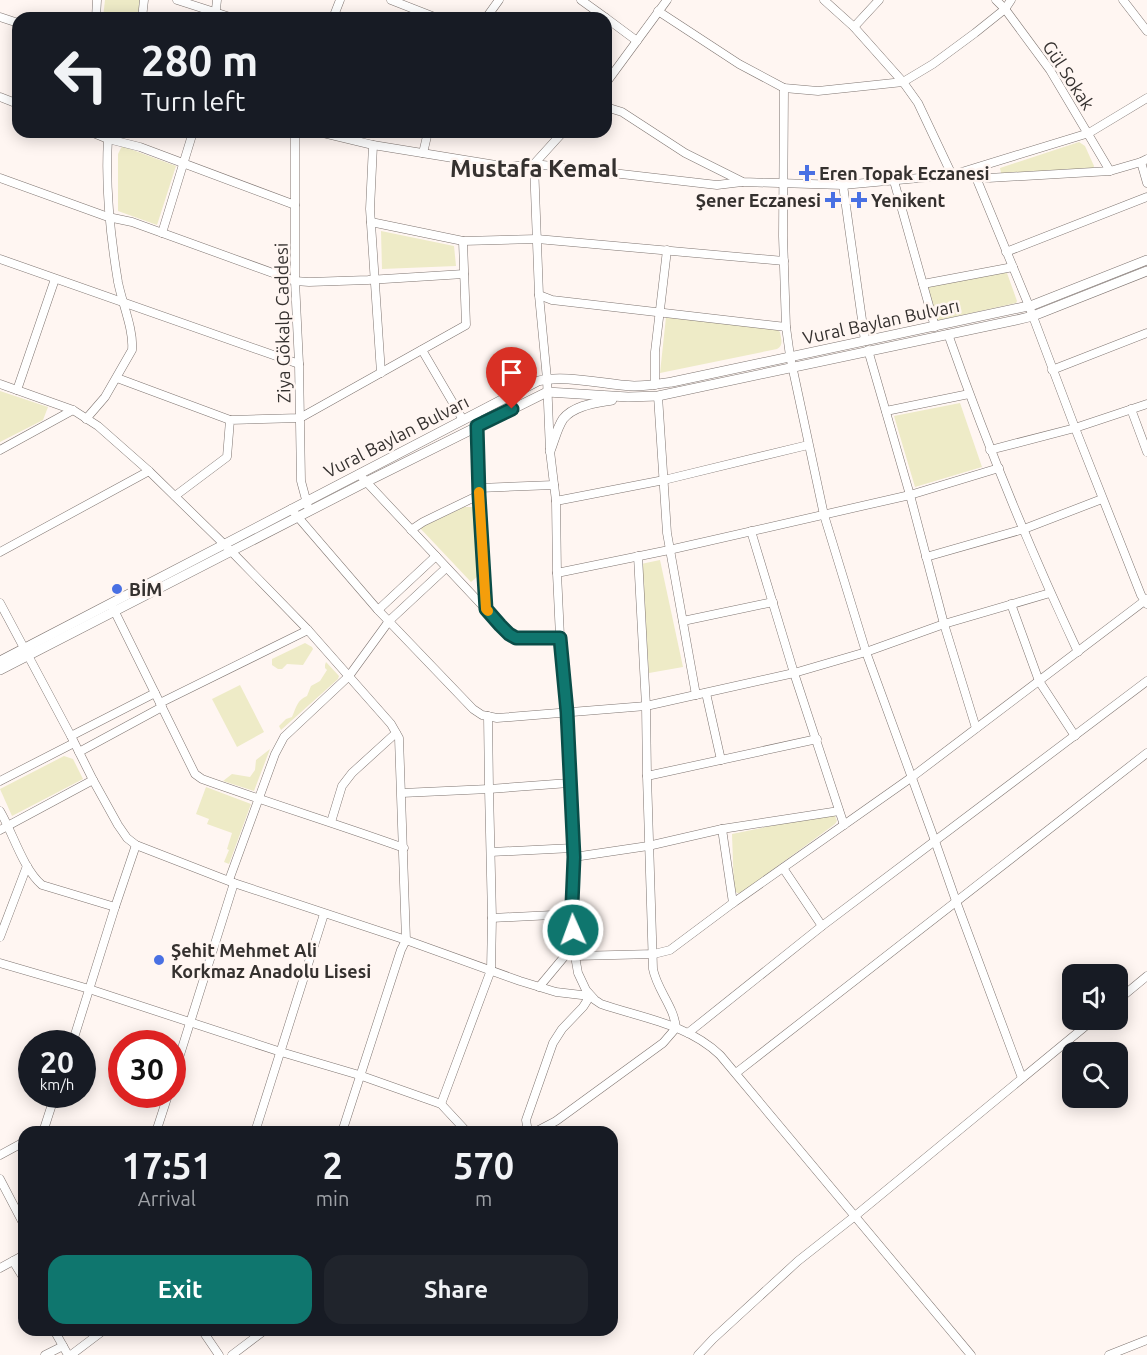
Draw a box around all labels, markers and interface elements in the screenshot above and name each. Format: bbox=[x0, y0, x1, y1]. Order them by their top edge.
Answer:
icon: left bbox=[42, 36, 120, 114]
text: 280 m bbox=[141, 37, 258, 84]
street label: Gül Sokak bbox=[1039, 37, 1099, 113]
text: Turn left bbox=[141, 86, 245, 116]
district label: Mustafa Kemal bbox=[450, 155, 618, 182]
place label: Eren Topak Eczanesi bbox=[819, 163, 990, 183]
marker: Eren Topak Eczanesi bbox=[800, 166, 814, 180]
place label: Şener Eczanesi bbox=[696, 190, 821, 211]
place label: Yenikent bbox=[871, 190, 945, 210]
marker: Şener Eczanesi bbox=[826, 193, 840, 207]
marker: Yenikent bbox=[852, 193, 866, 207]
street label: Ziya Gökalp Caddesi bbox=[271, 243, 293, 403]
street label: Vural Baylan Bulvarı bbox=[801, 295, 961, 347]
pin bbox=[486, 347, 537, 409]
icon: arrive bbox=[495, 356, 528, 389]
street label: Vural Baylan Bulvarı bbox=[320, 391, 472, 481]
place label: BİM bbox=[129, 579, 162, 599]
marker: BİM bbox=[110, 582, 124, 596]
position arrow bbox=[541, 898, 605, 962]
place label: Şehit Mehmet Ali Korkmaz Anadolu Lisesi bbox=[171, 940, 371, 981]
marker: Şehit Mehmet Ali Korkmaz Anadolu Lisesi bbox=[152, 953, 166, 967]
map controls bbox=[1062, 964, 1128, 1108]
button: sound bbox=[1062, 964, 1128, 1030]
speed limit sign: 30 bbox=[108, 1030, 186, 1108]
button: search bbox=[1062, 1042, 1128, 1108]
text: 20 bbox=[40, 1045, 74, 1079]
text: km/h bbox=[40, 1076, 74, 1093]
text: 17:51 bbox=[122, 1145, 212, 1186]
text: 2 bbox=[322, 1145, 343, 1186]
text: 570 bbox=[453, 1145, 514, 1186]
text: Arrival bbox=[138, 1187, 196, 1210]
text: min bbox=[316, 1187, 349, 1210]
text: m bbox=[475, 1187, 492, 1210]
button: Exit bbox=[48, 1255, 312, 1324]
button: Share bbox=[324, 1255, 588, 1324]

